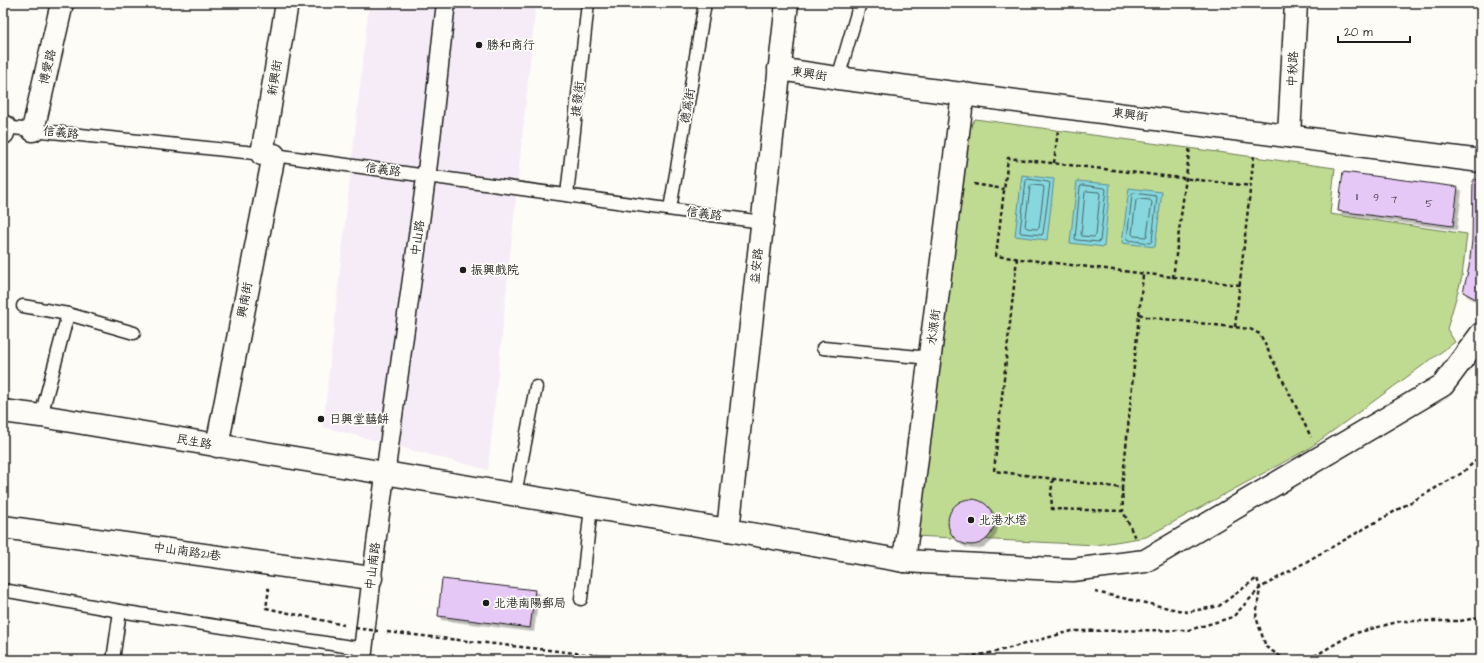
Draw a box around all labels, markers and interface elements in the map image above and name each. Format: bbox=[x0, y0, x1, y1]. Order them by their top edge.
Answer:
scale bar bbox=[1338, 18, 1410, 44]
text: 20 m bbox=[1344, 24, 1373, 41]
place label: 勝和商行 bbox=[487, 37, 535, 54]
marker: 勝和商行 bbox=[474, 40, 484, 50]
street label: 博愛路 bbox=[36, 48, 60, 86]
street label: 中秋路 bbox=[1284, 51, 1302, 87]
street label: 新興街 bbox=[264, 59, 286, 97]
street label: 東興街 bbox=[790, 63, 828, 85]
street label: 捷發街 bbox=[568, 80, 588, 118]
street label: 德為街 bbox=[677, 87, 699, 125]
street label: 東興街 bbox=[1111, 104, 1149, 126]
street label: 信義路 bbox=[42, 123, 80, 143]
street label: 信義路 bbox=[364, 159, 402, 181]
house number: 11 bbox=[1356, 190, 1359, 204]
house number: 9 bbox=[1373, 191, 1379, 205]
house number: 7 bbox=[1391, 193, 1397, 207]
house number: 5 bbox=[1425, 197, 1433, 211]
street label: 信義路 bbox=[685, 203, 723, 225]
street label: 中山路 bbox=[407, 219, 429, 257]
street label: 益安路 bbox=[747, 247, 767, 285]
place label: 振興戲院 bbox=[471, 262, 519, 279]
marker: 振興戲院 bbox=[458, 265, 468, 275]
street label: 興南街 bbox=[233, 281, 257, 319]
street label: 水源街 bbox=[923, 308, 945, 346]
place label: 日興堂囍餅 bbox=[329, 411, 389, 428]
marker: 日興堂囍餅 bbox=[316, 414, 326, 424]
street label: 民生路 bbox=[175, 431, 213, 453]
place label: 北港水塔 bbox=[979, 512, 1027, 529]
marker: 北港水塔 bbox=[966, 515, 976, 525]
street label: 中山南路21巷 bbox=[152, 539, 222, 565]
street label: 中山南路 bbox=[362, 541, 384, 591]
place label: 北港南陽郵局 bbox=[494, 595, 566, 612]
marker: 北港南陽郵局 bbox=[481, 598, 491, 608]

